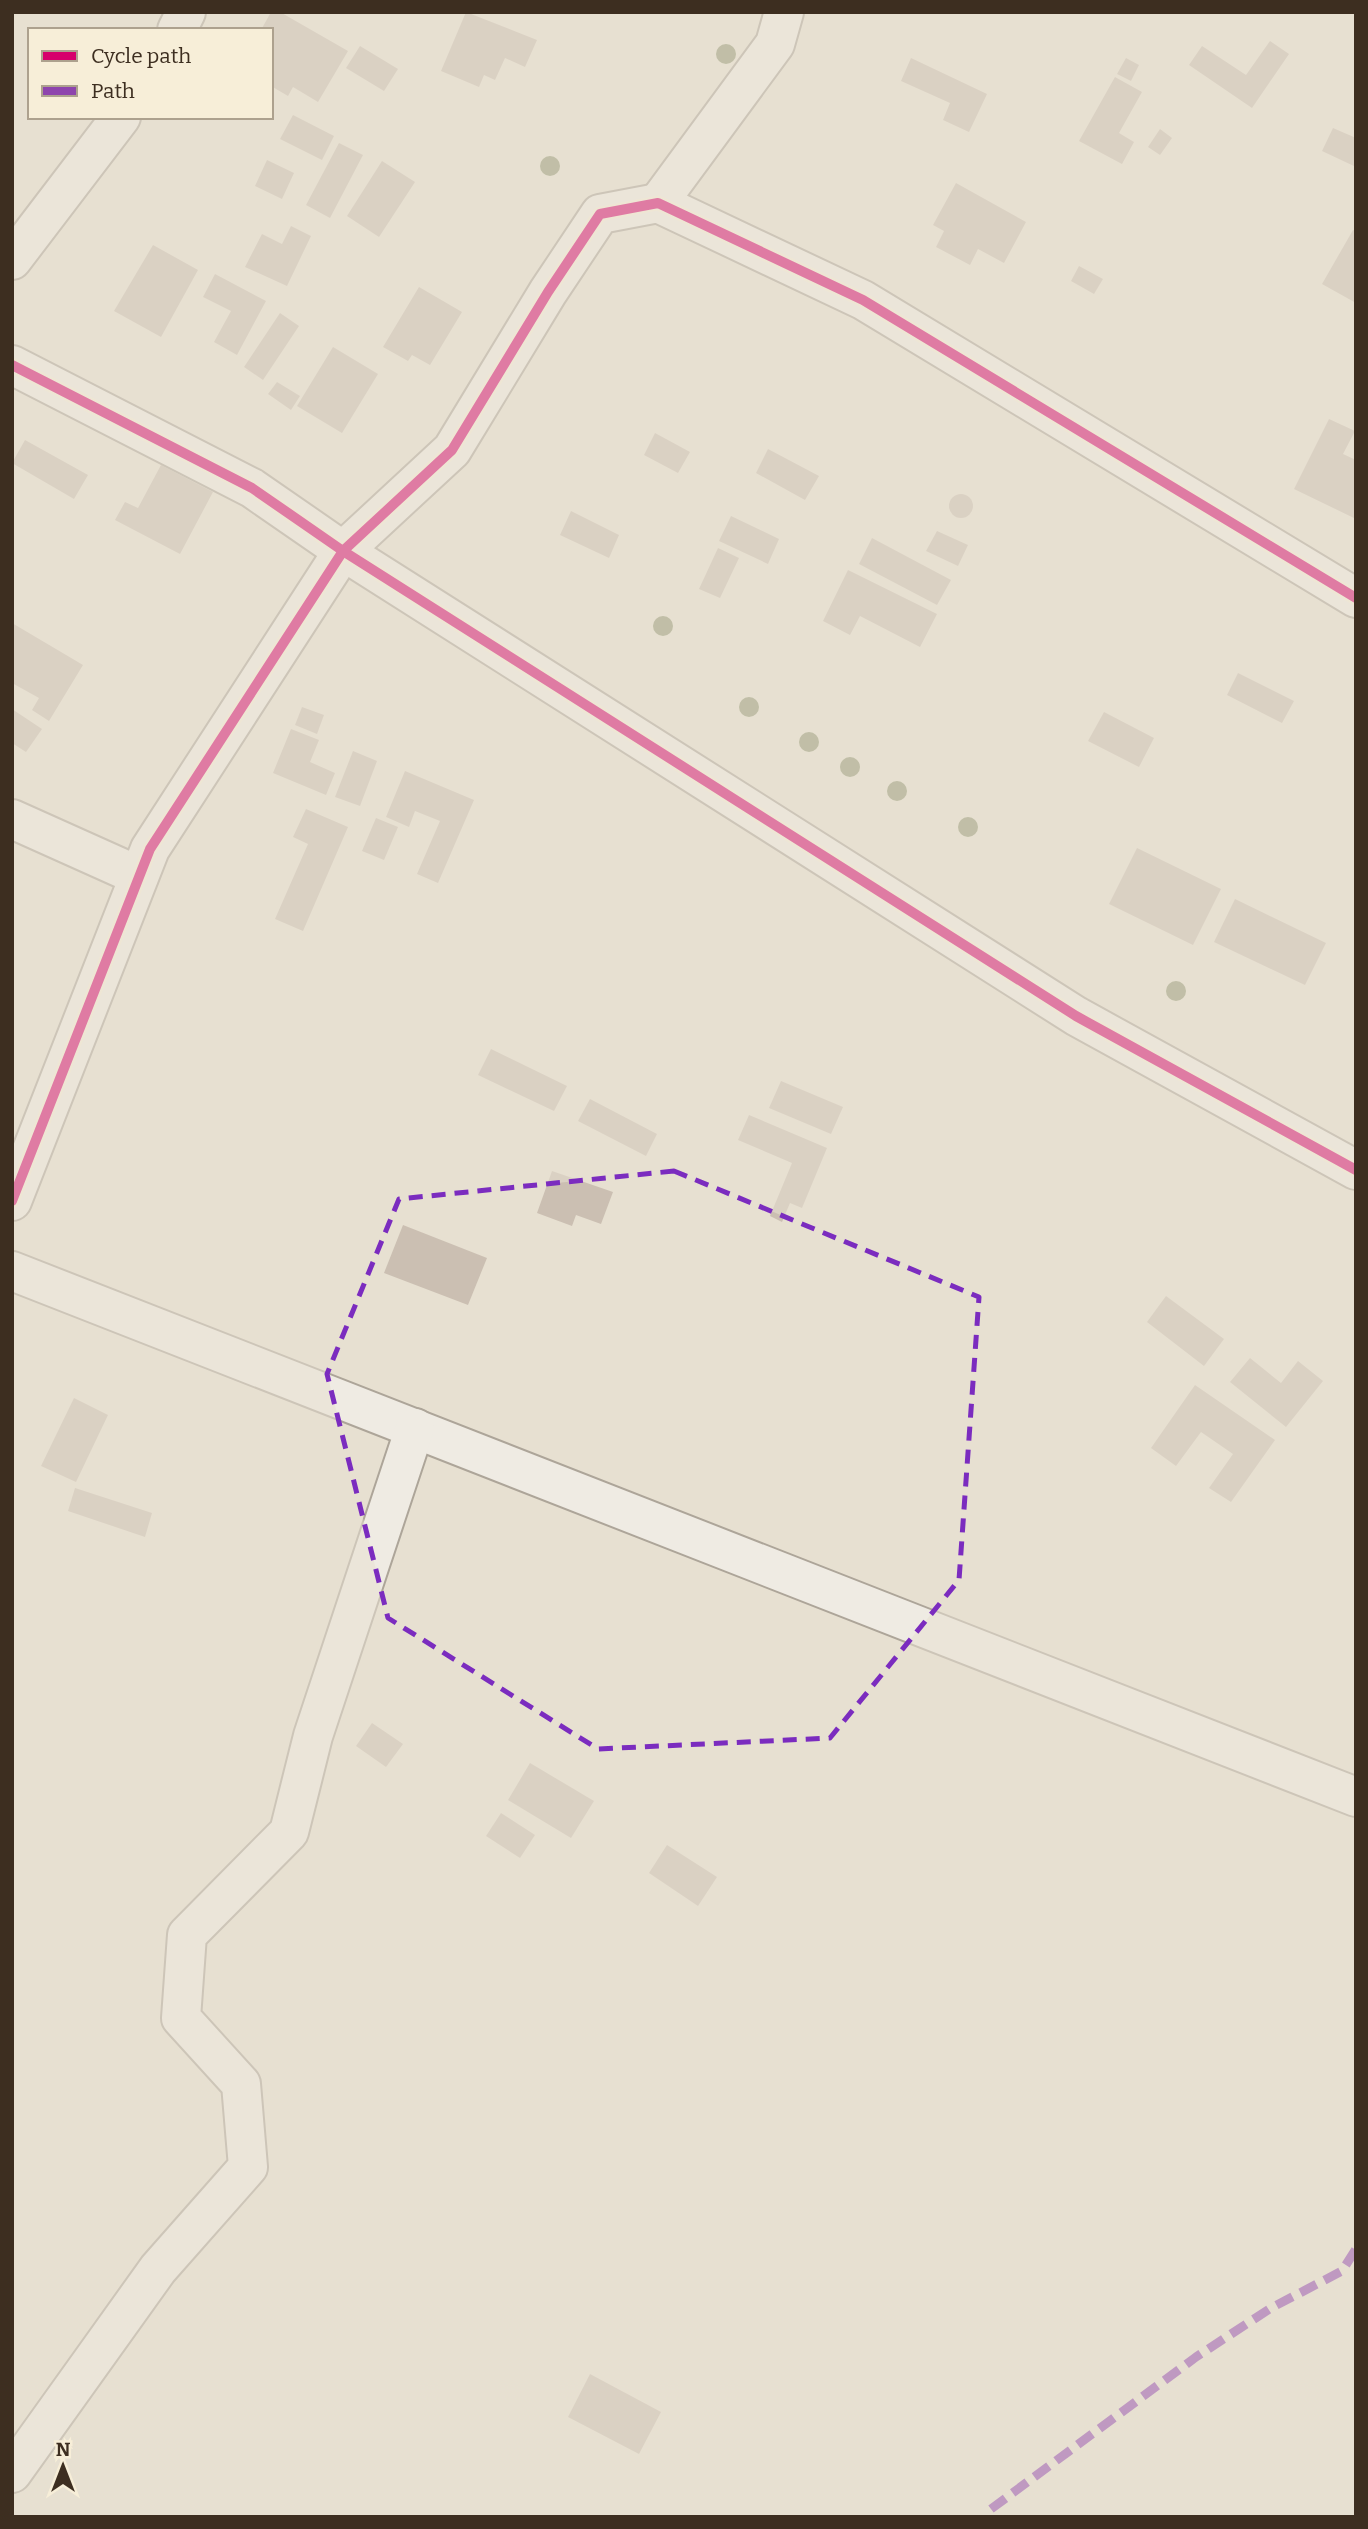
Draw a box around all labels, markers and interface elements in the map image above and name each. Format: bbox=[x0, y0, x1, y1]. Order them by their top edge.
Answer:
legend bbox=[28, 28, 273, 119]
text: Cycle path bbox=[91, 43, 191, 69]
text: Path bbox=[91, 78, 135, 104]
north arrow bbox=[28, 2431, 98, 2501]
text: N bbox=[56, 2438, 71, 2461]

